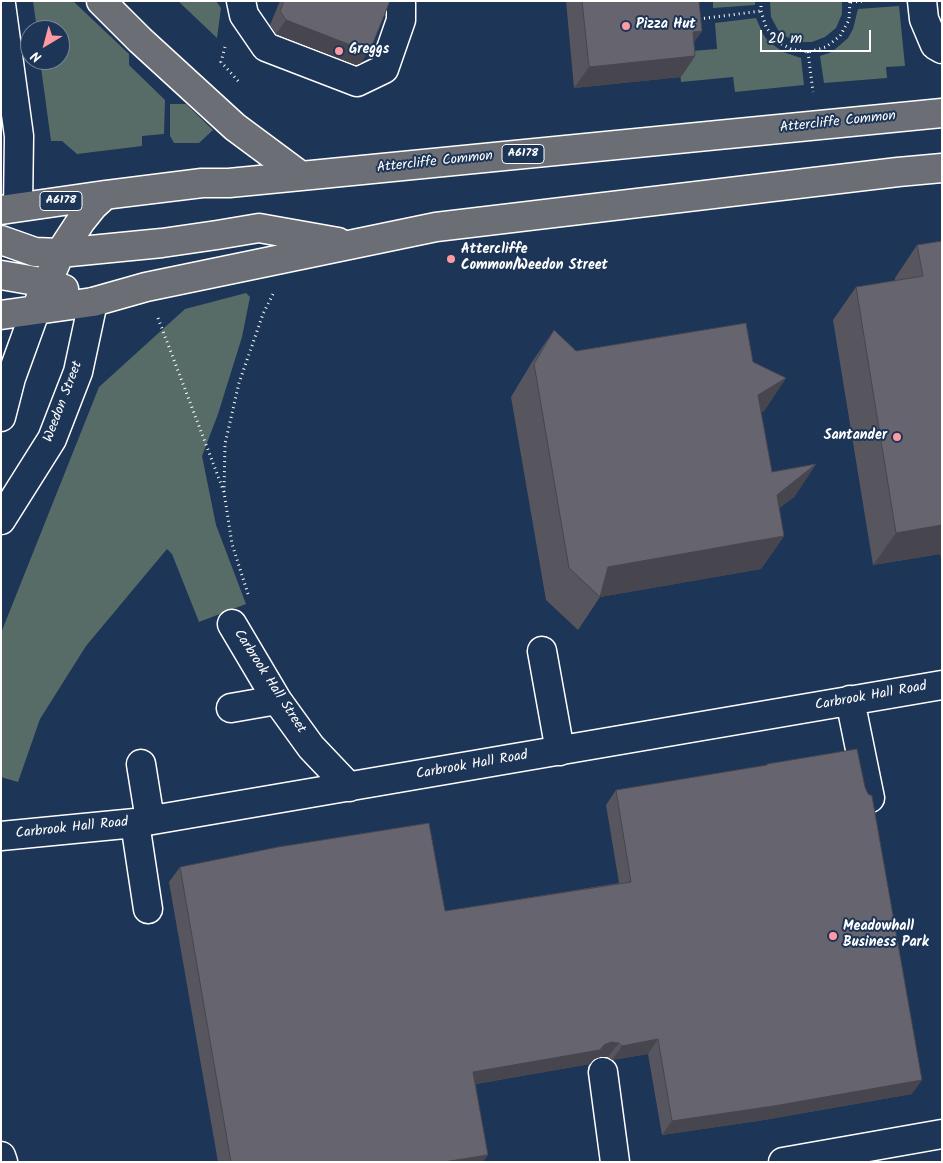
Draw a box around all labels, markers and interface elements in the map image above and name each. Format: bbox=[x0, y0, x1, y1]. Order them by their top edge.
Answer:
place label: Pizza Hut bbox=[636, 18, 696, 34]
north arrow bbox=[20, 20, 70, 70]
marker: Pizza Hut bbox=[620, 20, 632, 32]
scale bar bbox=[763, 20, 874, 52]
text: 20 m bbox=[768, 27, 802, 51]
place label: Greggs bbox=[349, 43, 389, 59]
text: N bbox=[26, 45, 47, 68]
marker: Greggs bbox=[333, 45, 345, 57]
street label: Attercliffe Common bbox=[779, 109, 897, 137]
road number: A6178 bbox=[502, 144, 544, 164]
street label: Attercliffe Common bbox=[376, 149, 494, 177]
road number: A6178 bbox=[40, 192, 82, 210]
place label: Attercliffe Common/Weedon Street bbox=[461, 243, 608, 276]
marker: Attercliffe Common/Weedon Street bbox=[445, 253, 457, 265]
street label: Weedon Street bbox=[41, 359, 87, 445]
place label: Santander bbox=[824, 429, 887, 445]
marker: Santander bbox=[891, 431, 903, 443]
street label: Carbrook Hall Street bbox=[229, 627, 309, 737]
street label: Carbrook Hall Road bbox=[814, 679, 928, 715]
street label: Carbrook Hall Road bbox=[415, 748, 529, 784]
street label: Carbrook Hall Road bbox=[15, 815, 129, 843]
place label: Meadowhall Business Park bbox=[843, 920, 929, 952]
marker: Meadowhall Business Park bbox=[827, 930, 839, 942]

